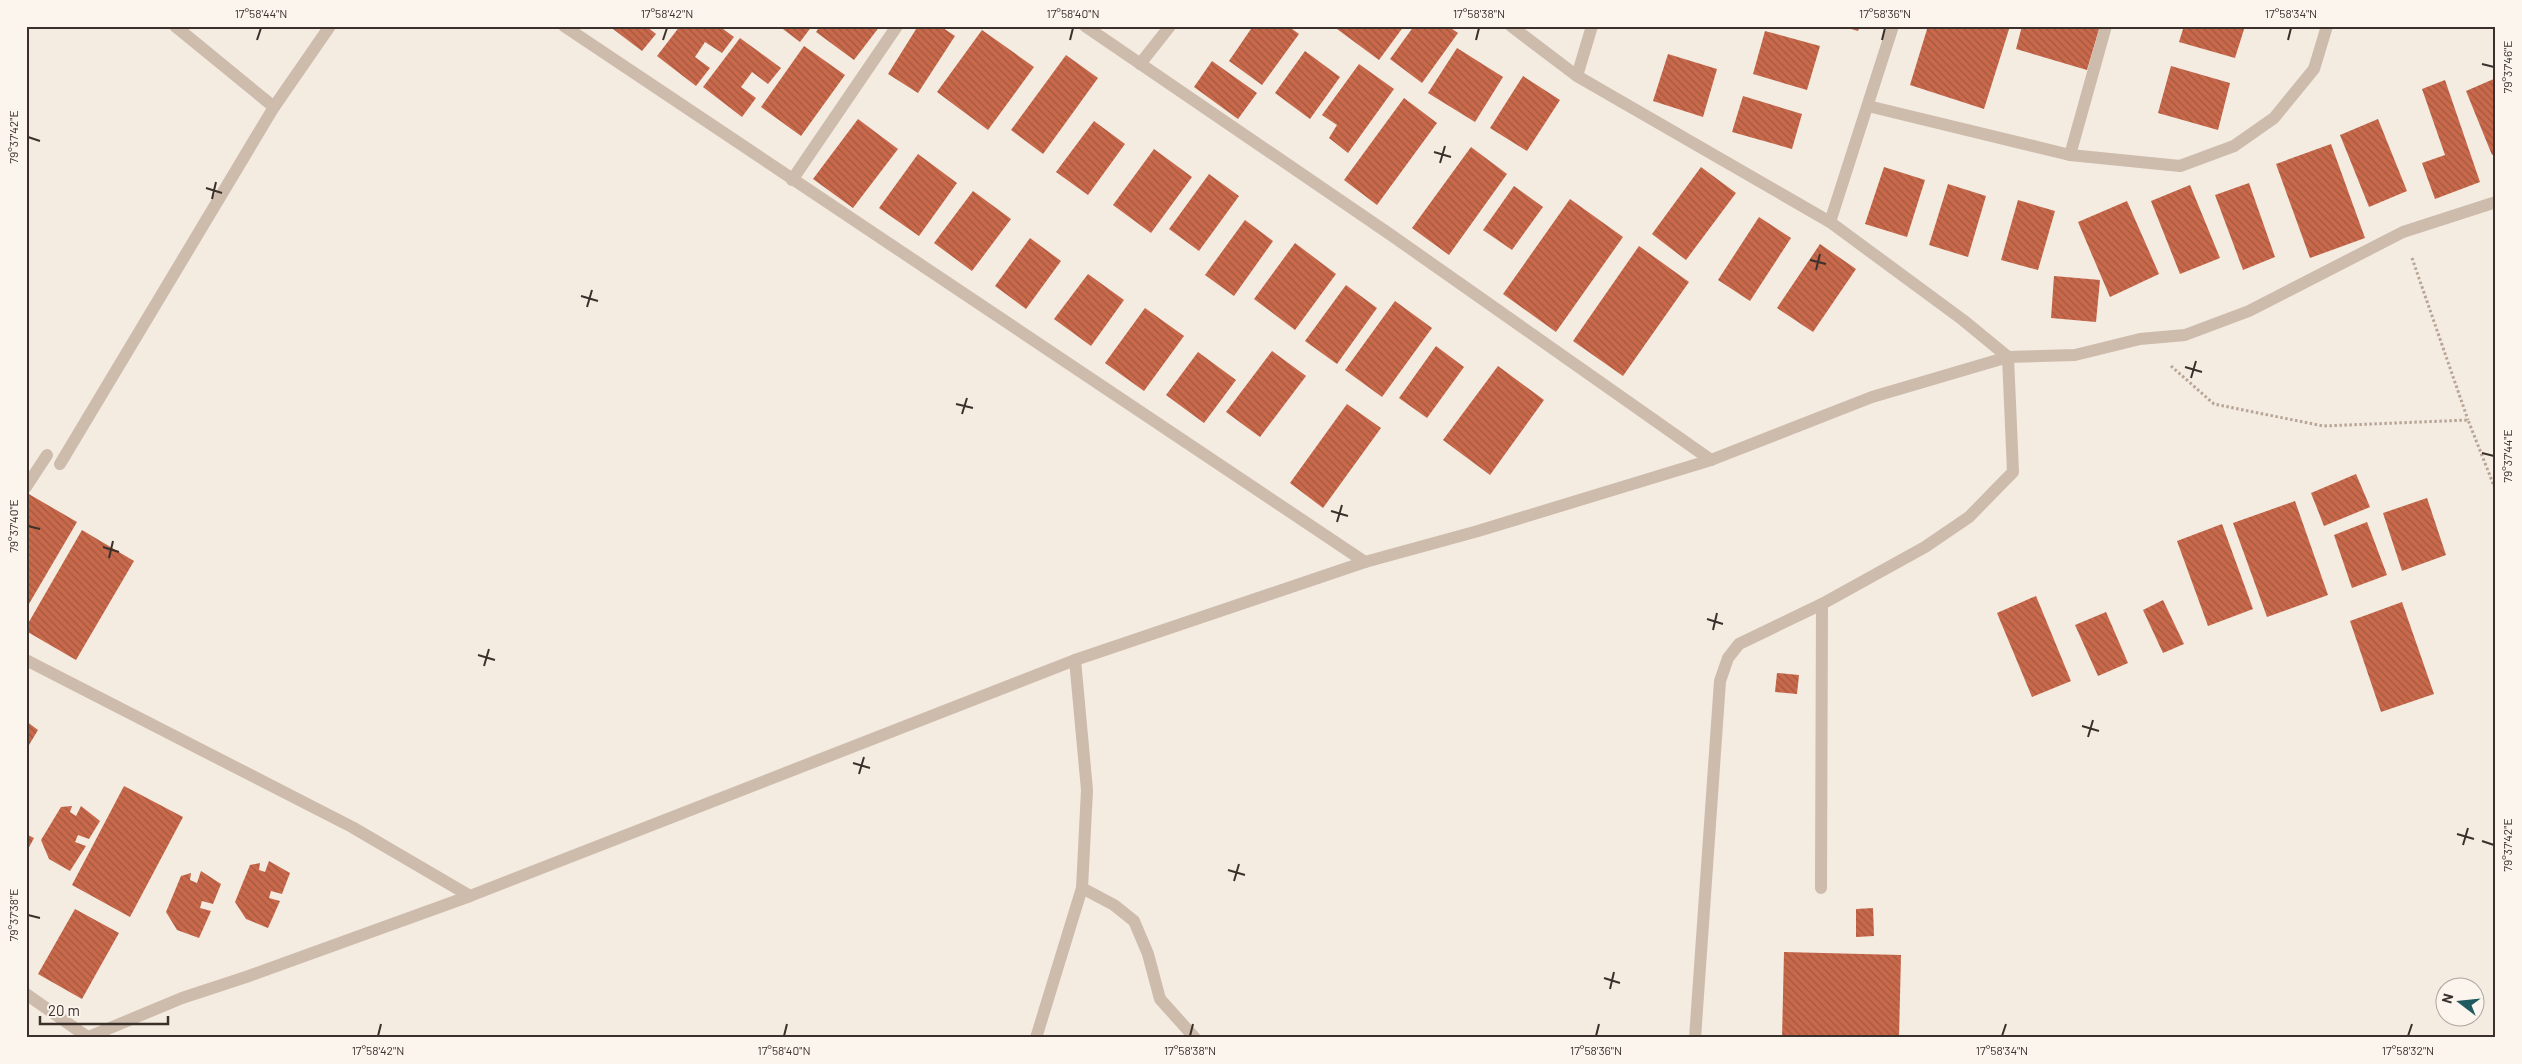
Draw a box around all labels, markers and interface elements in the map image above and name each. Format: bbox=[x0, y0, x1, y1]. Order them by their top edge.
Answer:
text: 17°58'44"N bbox=[235, 6, 287, 20]
text: 17°58'42"N bbox=[641, 6, 693, 20]
text: 17°58'40"N bbox=[1046, 6, 1100, 20]
text: 17°58'38"N bbox=[1453, 6, 1505, 20]
text: 17°58'36"N bbox=[1859, 6, 1911, 20]
text: 17°58'34"N bbox=[2265, 6, 2317, 20]
text: 79°37'46"E bbox=[2500, 40, 2514, 94]
text: 79°37'42"E bbox=[6, 110, 20, 164]
text: 79°37'44"E bbox=[2500, 429, 2514, 483]
text: 79°37'40"E bbox=[6, 499, 20, 553]
text: 79°37'42"E bbox=[2500, 818, 2514, 872]
text: 79°37'38"E bbox=[6, 889, 20, 941]
north arrow bbox=[2434, 976, 2484, 1026]
text: N bbox=[2438, 991, 2456, 1005]
scale bar bbox=[40, 994, 168, 1026]
text: 20 m bbox=[48, 1001, 80, 1019]
text: 17°58'42"N bbox=[352, 1043, 404, 1057]
text: 17°58'40"N bbox=[757, 1043, 811, 1057]
text: 17°58'38"N bbox=[1164, 1043, 1216, 1057]
text: 17°58'36"N bbox=[1570, 1043, 1622, 1057]
text: 17°58'34"N bbox=[1976, 1043, 2028, 1057]
text: 17°58'32"N bbox=[2382, 1043, 2434, 1057]

